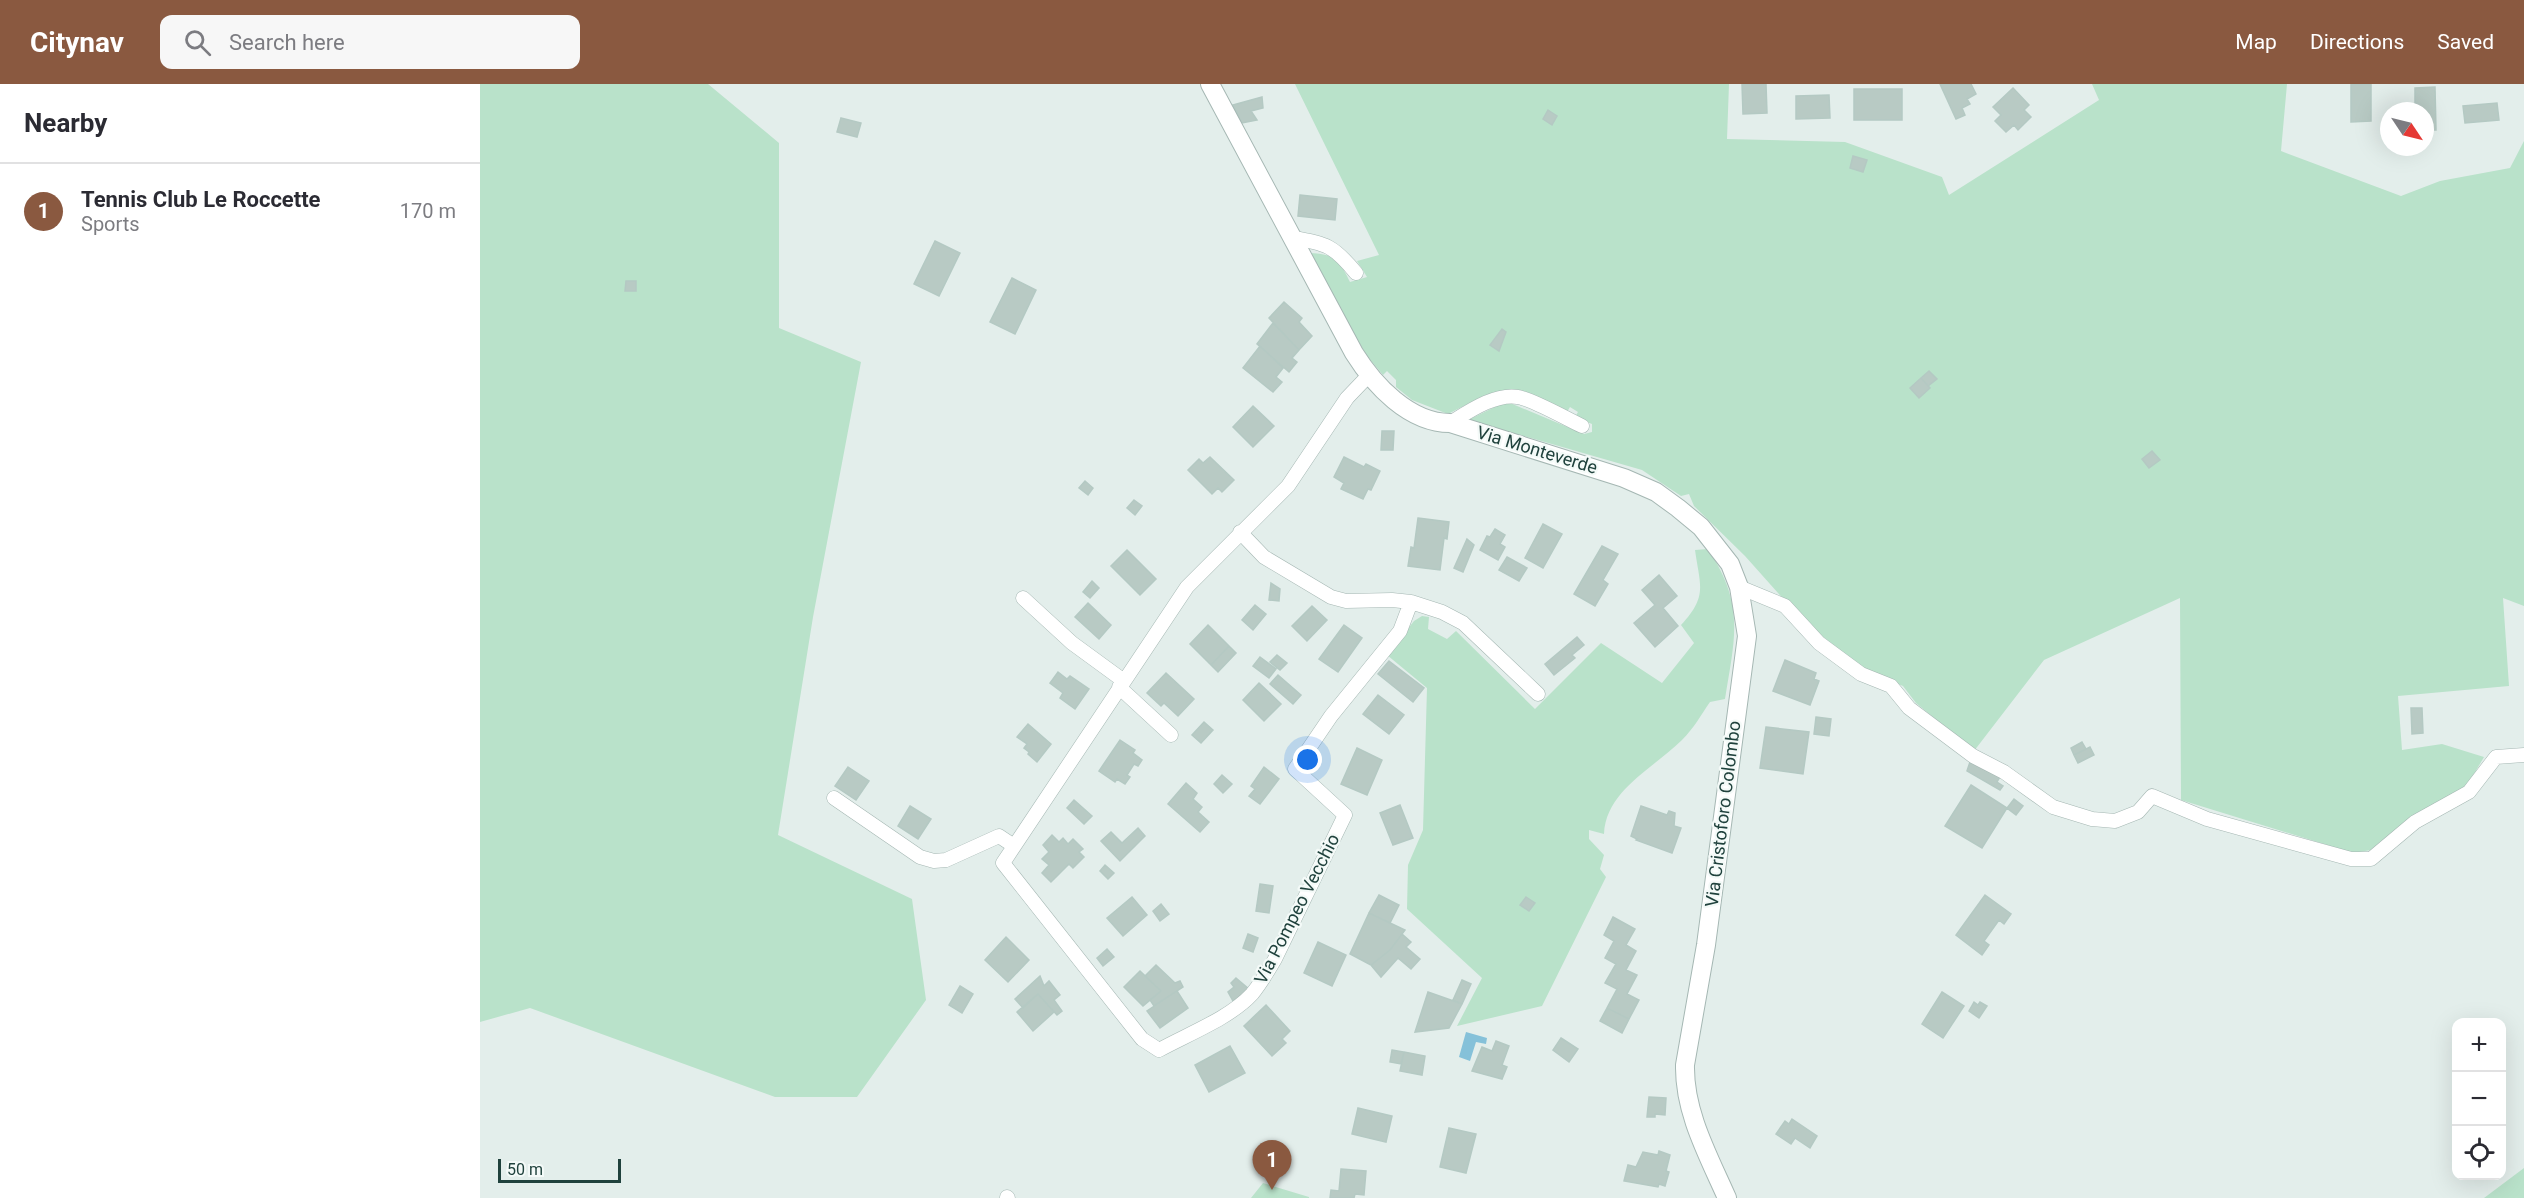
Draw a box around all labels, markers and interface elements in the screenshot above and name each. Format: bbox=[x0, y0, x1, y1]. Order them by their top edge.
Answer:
search box bbox=[160, 15, 580, 69]
text: Citynav bbox=[30, 26, 124, 59]
icon: search bbox=[181, 26, 214, 59]
text: Search here bbox=[229, 30, 345, 55]
text: Map bbox=[2235, 30, 2277, 54]
text: Directions bbox=[2310, 30, 2404, 54]
text: Saved bbox=[2437, 30, 2494, 54]
north arrow bbox=[2380, 102, 2434, 156]
text: Nearby bbox=[24, 108, 107, 138]
text: Tennis Club Le Roccette bbox=[81, 187, 321, 212]
text: 1 bbox=[38, 199, 49, 223]
text: 170 m bbox=[400, 199, 456, 223]
text: Sports bbox=[81, 212, 140, 236]
street label: Via Monteverde bbox=[1474, 421, 1600, 478]
street label: Via Cristoforo Colombo bbox=[1701, 720, 1744, 908]
your location bbox=[1293, 745, 1322, 774]
street label: Via Pompeo Vecchio bbox=[1250, 830, 1344, 987]
map controls bbox=[2452, 1018, 2506, 1180]
button: + bbox=[2452, 1018, 2506, 1072]
button: − bbox=[2452, 1072, 2506, 1126]
button: locate bbox=[2452, 1126, 2506, 1180]
pin: 1 bbox=[1252, 1140, 1292, 1190]
scale bar bbox=[498, 1156, 621, 1184]
text: 50 m bbox=[507, 1160, 543, 1179]

